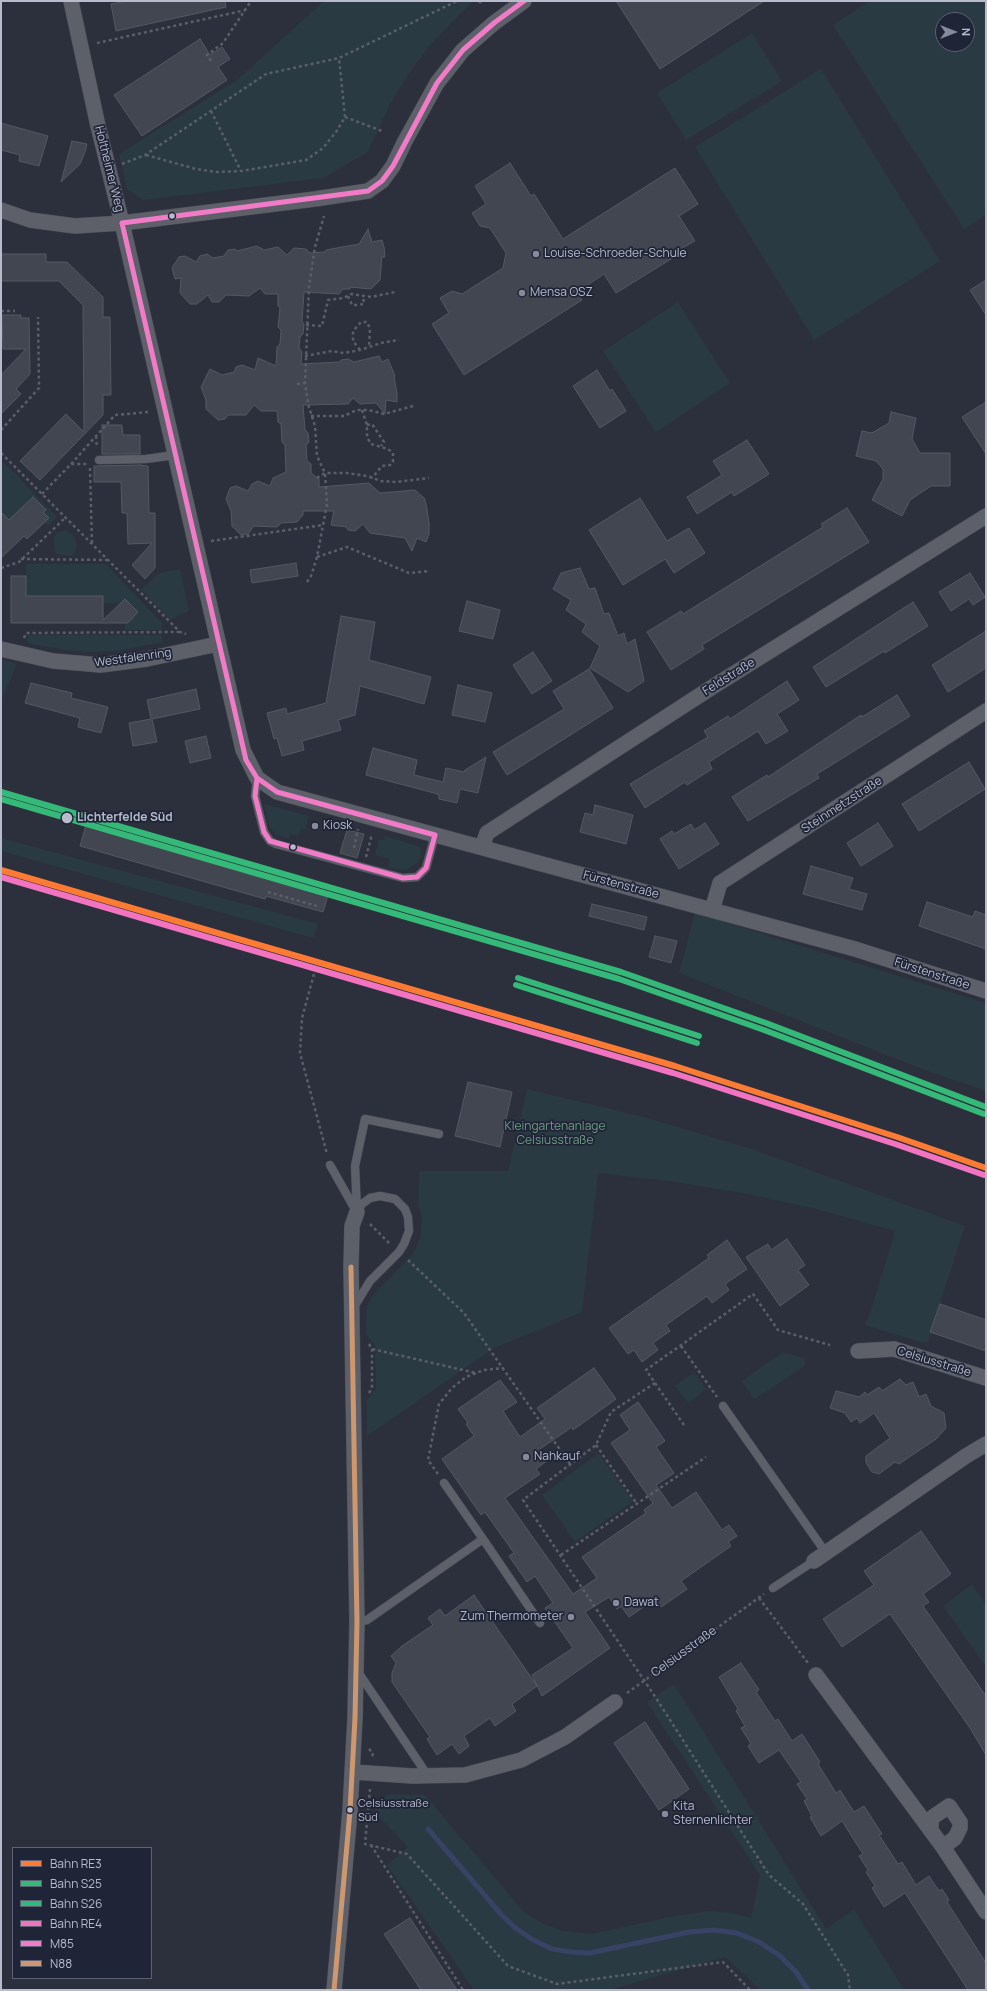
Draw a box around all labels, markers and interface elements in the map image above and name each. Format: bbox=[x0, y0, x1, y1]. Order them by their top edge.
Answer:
north arrow bbox=[935, 12, 975, 52]
text: N bbox=[959, 28, 974, 36]
street label: Holtheimer Weg bbox=[91, 124, 127, 214]
unlabelled marker bbox=[167, 211, 177, 221]
place label: Louise-Schroeder-Schule bbox=[544, 247, 687, 261]
marker: Louise-Schroeder-Schule bbox=[531, 249, 541, 259]
place label: Mensa OSZ bbox=[530, 286, 593, 300]
marker: Mensa OSZ bbox=[517, 288, 527, 298]
street label: Westfalenring bbox=[94, 645, 172, 671]
street label: Feldstraße bbox=[700, 655, 758, 699]
street label: Steinmetzstraße bbox=[799, 774, 885, 836]
marker: Lichterfelde Süd bbox=[60, 811, 74, 825]
place label: Lichterfelde Süd bbox=[77, 811, 173, 825]
place label: Kiosk bbox=[323, 819, 352, 833]
marker: Kiosk bbox=[310, 821, 320, 831]
unlabelled marker bbox=[288, 842, 298, 852]
street label: Fürstenstraße bbox=[581, 868, 661, 902]
street label: Fürstenstraße bbox=[893, 955, 971, 993]
park label: Kleingartenanlage Celsiusstraße bbox=[505, 1120, 605, 1148]
street label: Celsiusstraße bbox=[895, 1344, 973, 1380]
place label: Nahkauf bbox=[534, 1450, 580, 1464]
marker: Nahkauf bbox=[521, 1452, 531, 1462]
place label: Dawat bbox=[624, 1596, 659, 1610]
marker: Dawat bbox=[611, 1598, 621, 1608]
place label: Zum Thermometer bbox=[460, 1610, 563, 1624]
marker: Zum Thermometer bbox=[566, 1612, 576, 1622]
street label: Celsiusstraße bbox=[649, 1624, 719, 1680]
place label: Celsiusstraße Süd bbox=[358, 1797, 429, 1823]
place label: Kita Sternenlichter bbox=[673, 1800, 753, 1828]
marker: Celsiusstraße Süd bbox=[345, 1805, 355, 1815]
marker: Kita Sternenlichter bbox=[660, 1809, 670, 1819]
legend bbox=[12, 1847, 152, 1979]
text: Bahn RE3 bbox=[50, 1855, 102, 1872]
text: Bahn S25 bbox=[50, 1875, 102, 1892]
text: Bahn S26 bbox=[50, 1895, 102, 1912]
text: Bahn RE4 bbox=[50, 1915, 102, 1932]
text: M85 bbox=[50, 1935, 74, 1952]
text: N88 bbox=[50, 1955, 72, 1972]

